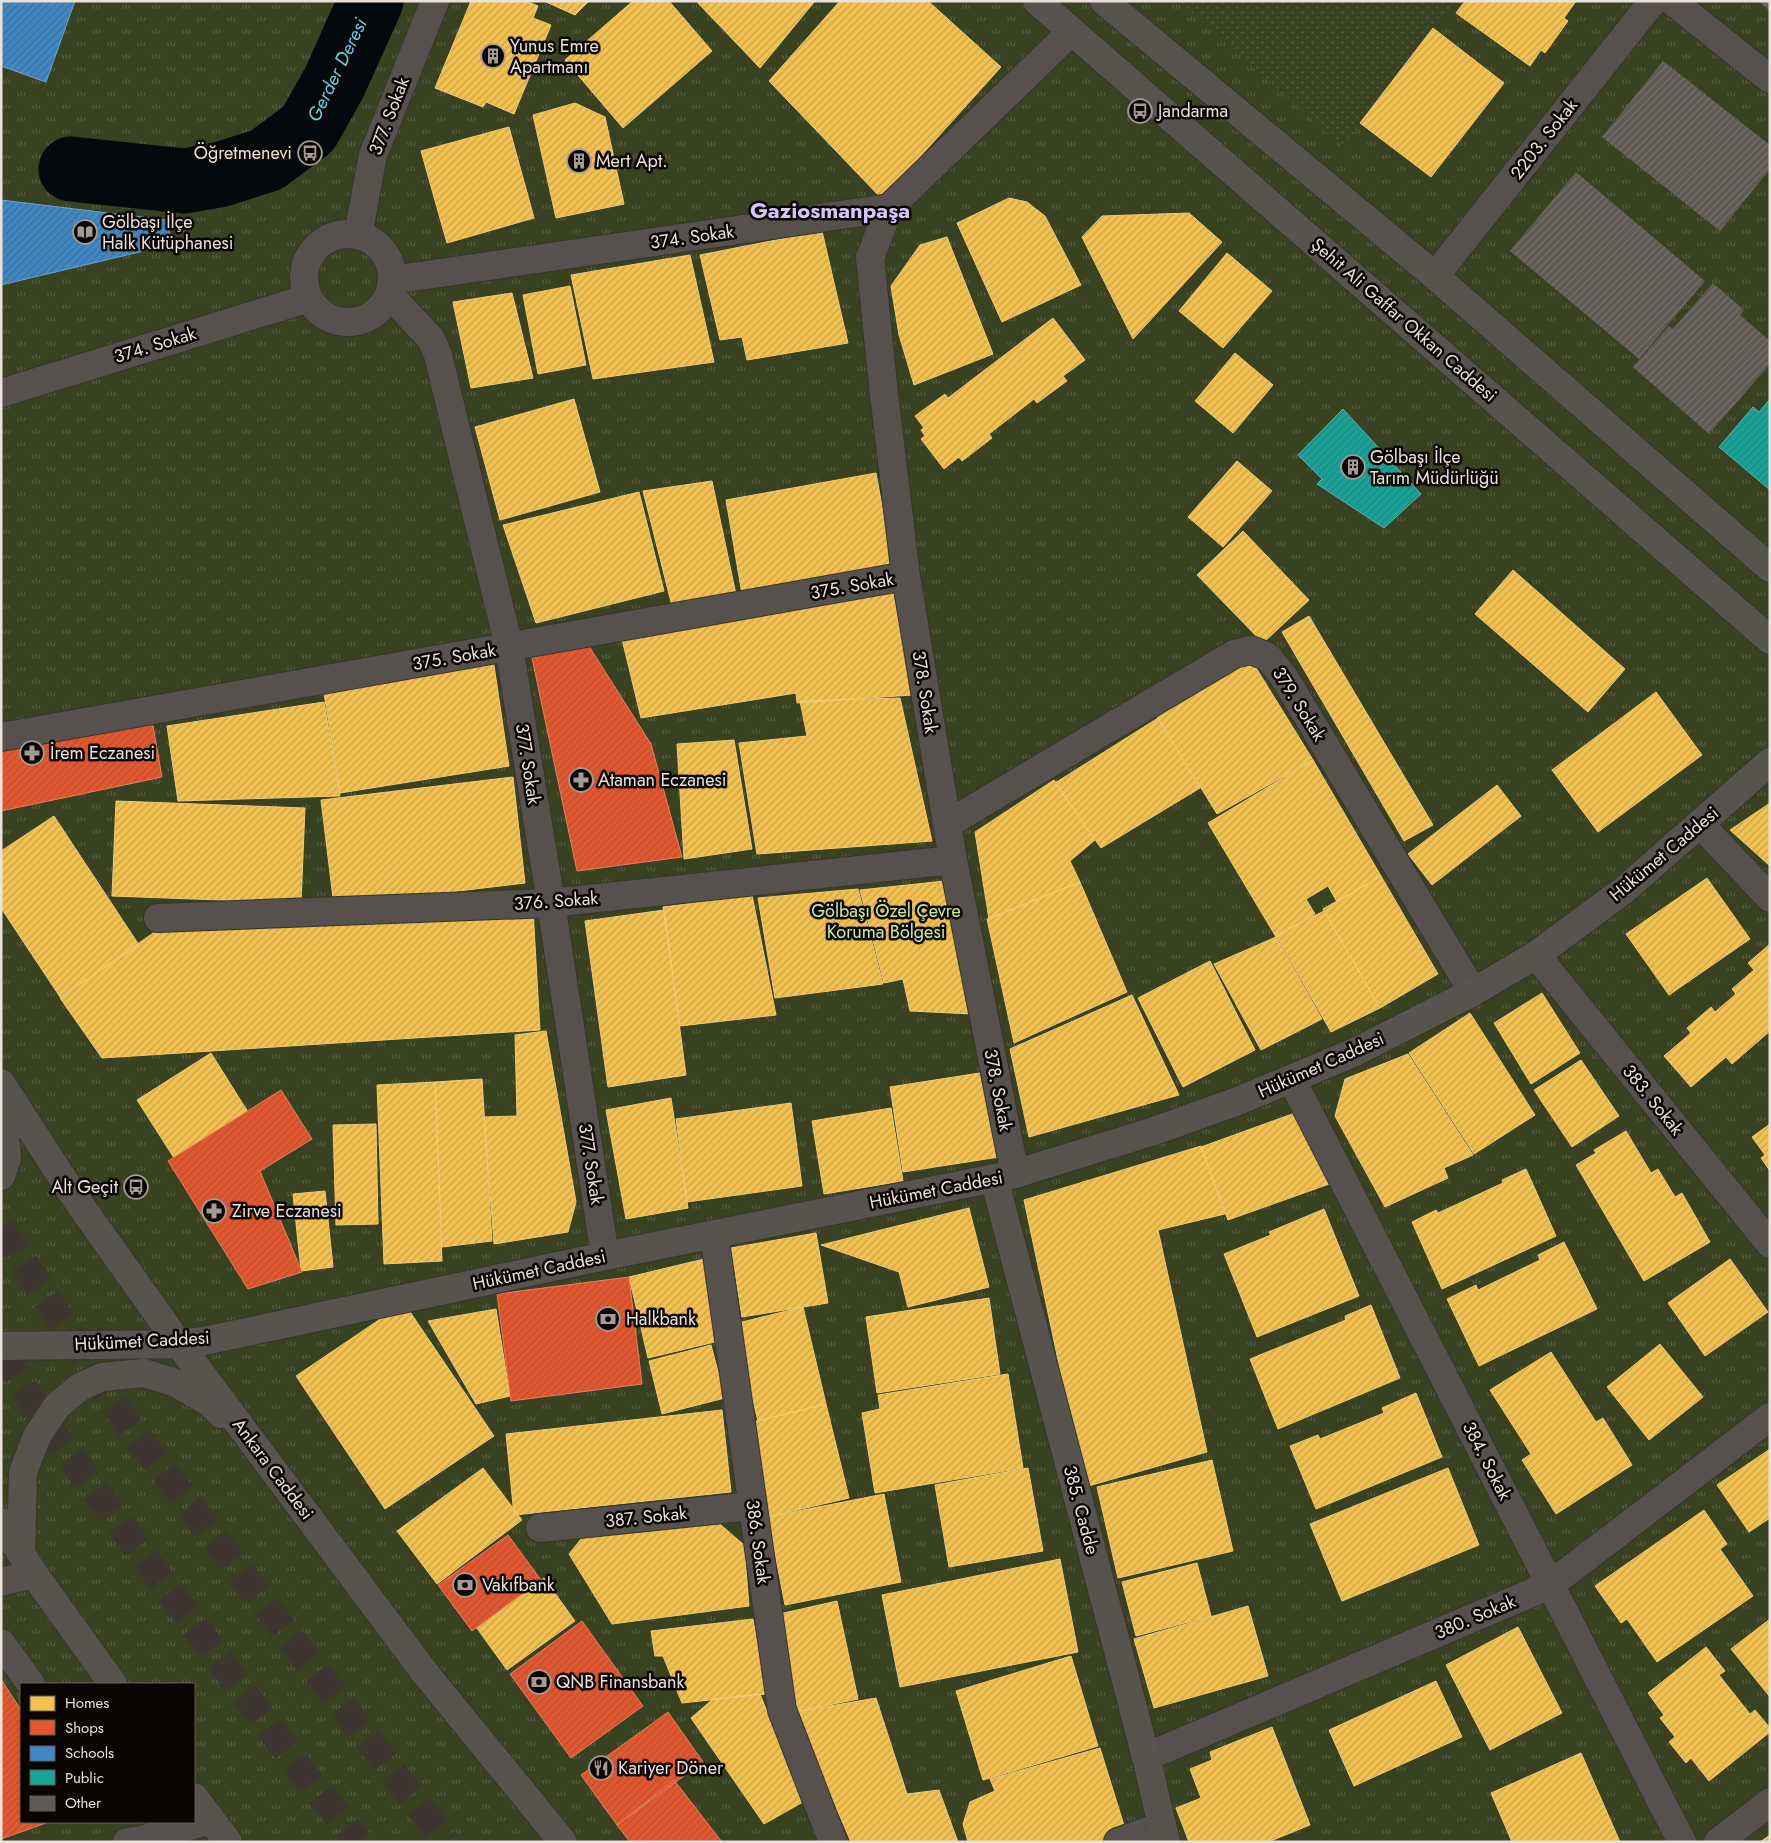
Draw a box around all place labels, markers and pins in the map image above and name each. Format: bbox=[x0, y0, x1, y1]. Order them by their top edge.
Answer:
place label: Yunus Emre Apartmanı bbox=[510, 33, 599, 80]
building icon: Yunus Emre Apartmanı bbox=[480, 43, 506, 69]
bus stop icon: Jandarma bbox=[1127, 98, 1153, 124]
place label: Jandarma bbox=[1156, 98, 1228, 124]
place label: Öğretmenevi bbox=[194, 140, 292, 166]
bus stop icon: Öğretmenevi bbox=[297, 140, 323, 166]
building icon: Mert Apt. bbox=[566, 148, 592, 174]
place label: Mert Apt. bbox=[596, 148, 668, 174]
place label: Gölbaşı İlçe Halk Kütüphanesi bbox=[102, 209, 233, 256]
library icon: Gölbaşı İlçe Halk Kütüphanesi bbox=[72, 219, 98, 245]
place label: Gölbaşı İlçe Tarım Müdürlüğü bbox=[1370, 444, 1499, 491]
building icon: Gölbaşı İlçe Tarım Müdürlüğü bbox=[1340, 454, 1366, 480]
pharmacy icon: İrem Eczanesi bbox=[19, 740, 45, 766]
place label: İrem Eczanesi bbox=[50, 740, 155, 766]
pharmacy icon: Ataman Eczanesi bbox=[568, 767, 594, 793]
place label: Ataman Eczanesi bbox=[598, 767, 727, 793]
place label: Alt Geçit bbox=[51, 1174, 119, 1200]
bus stop icon: Alt Geçit bbox=[123, 1174, 149, 1200]
pharmacy icon: Zirve Eczanesi bbox=[201, 1198, 227, 1224]
place label: Zirve Eczanesi bbox=[232, 1198, 342, 1224]
bank icon: Halkbank bbox=[595, 1306, 621, 1332]
place label: Halkbank bbox=[626, 1306, 696, 1332]
bank icon: Vakıfbank bbox=[452, 1572, 478, 1598]
place label: Vakıfbank bbox=[482, 1572, 555, 1598]
bank icon: QNB Finansbank bbox=[526, 1669, 552, 1695]
place label: QNB Finansbank bbox=[556, 1669, 684, 1695]
restaurant icon: Kariyer Döner bbox=[588, 1755, 614, 1781]
place label: Kariyer Döner bbox=[618, 1755, 724, 1781]

